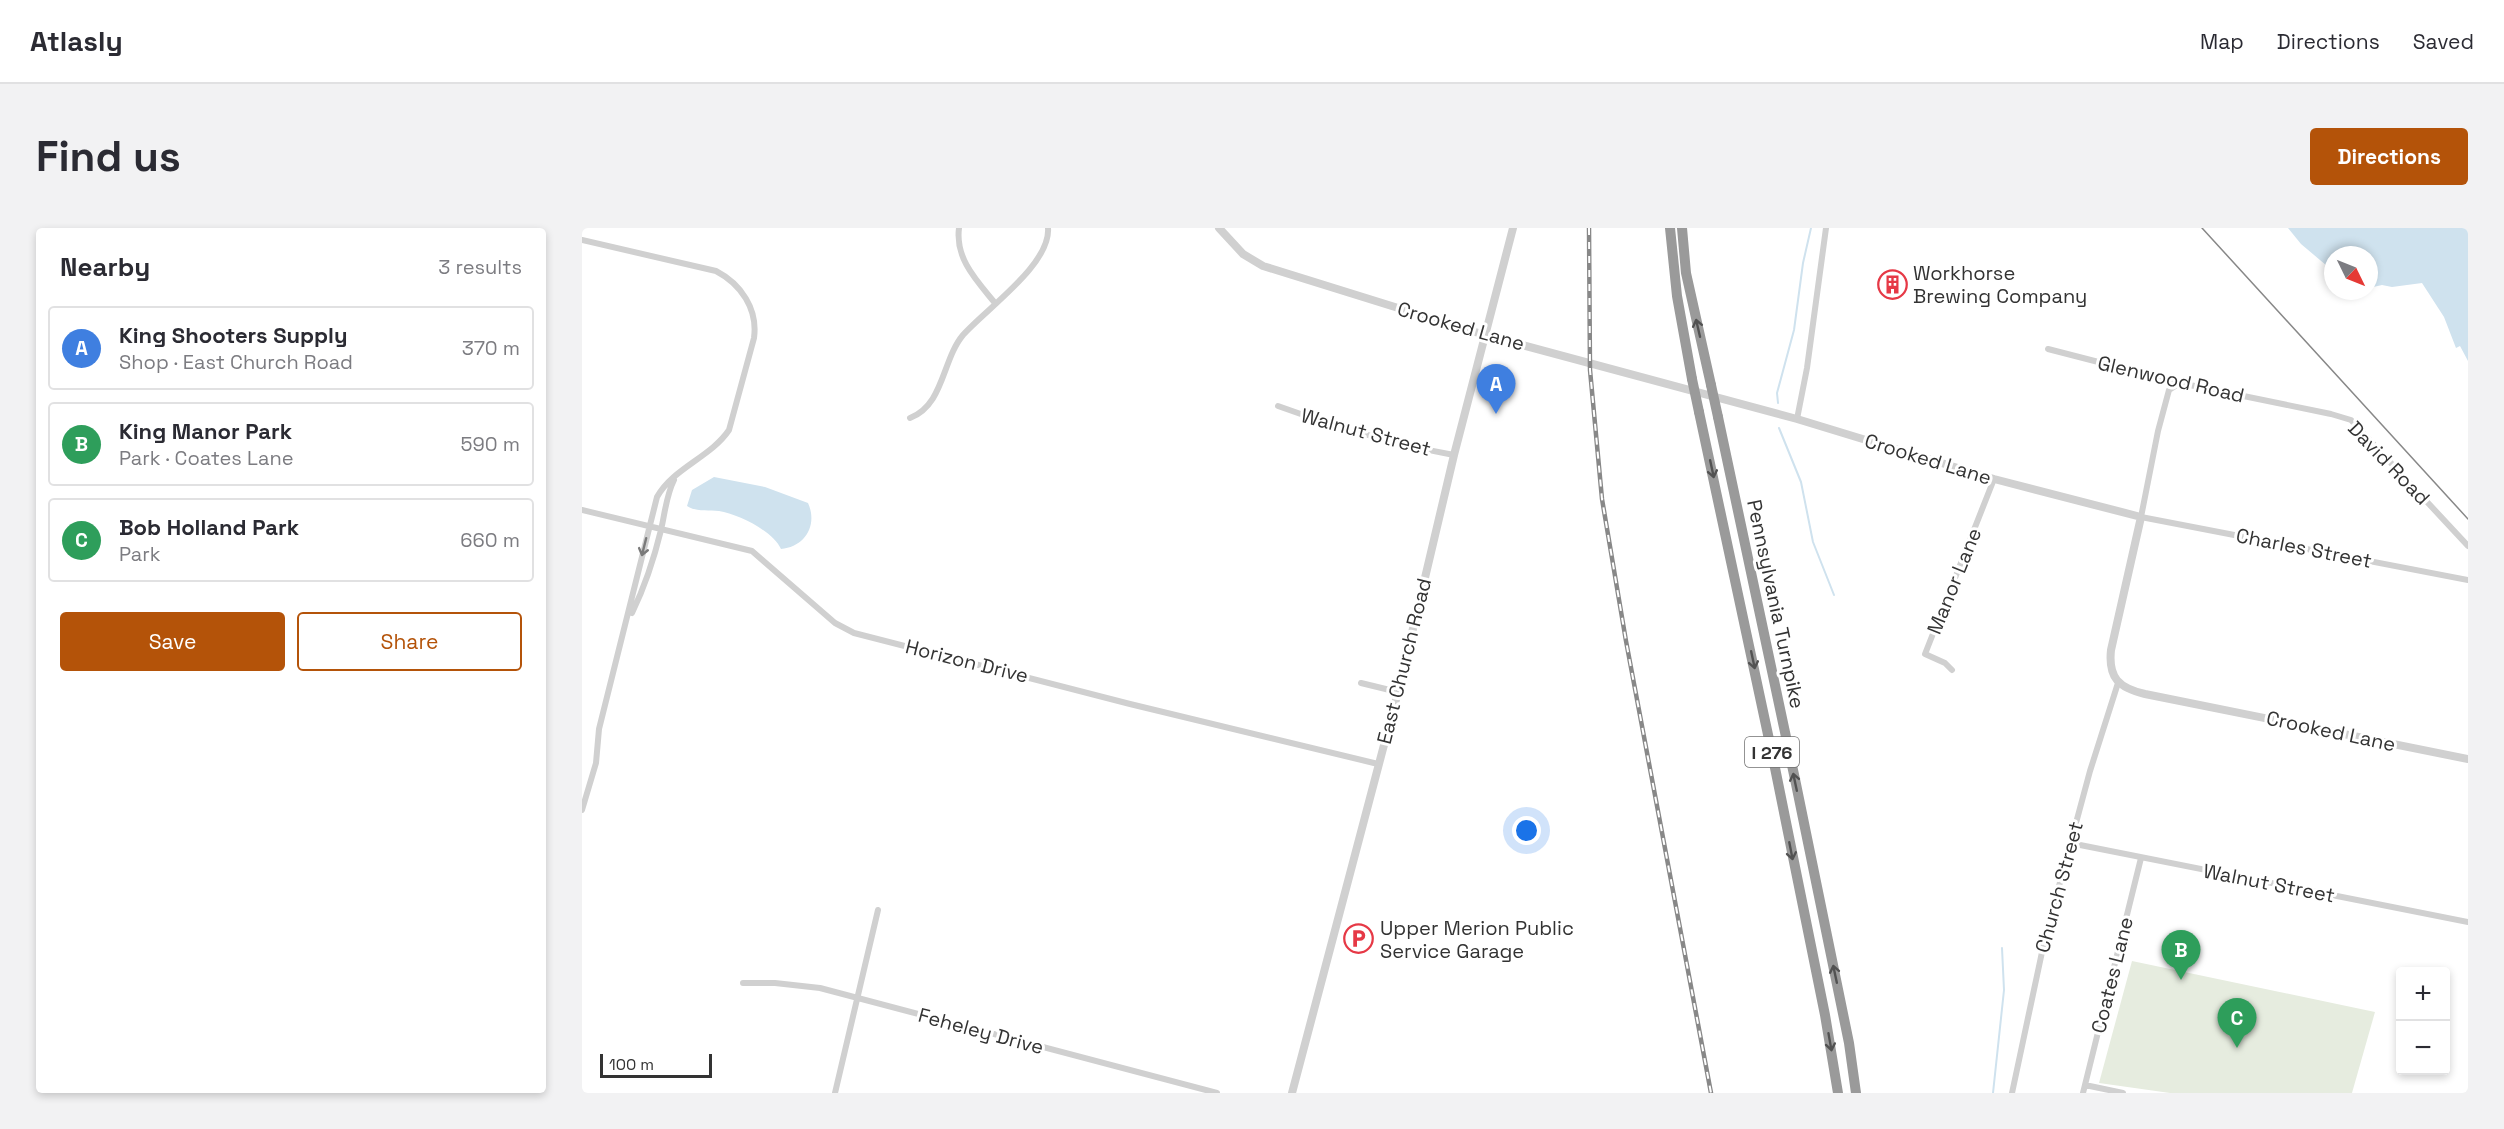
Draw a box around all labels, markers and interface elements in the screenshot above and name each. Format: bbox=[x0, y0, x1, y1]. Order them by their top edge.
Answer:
text: Atlasly bbox=[30, 23, 123, 59]
text: Map bbox=[2200, 28, 2244, 55]
text: Directions bbox=[2277, 28, 2380, 55]
text: Saved bbox=[2413, 28, 2474, 55]
button: Directions bbox=[2310, 128, 2468, 185]
text: Find us bbox=[36, 130, 181, 183]
north arrow bbox=[2324, 246, 2378, 300]
text: Nearby bbox=[60, 250, 150, 284]
text: 3 results bbox=[438, 254, 522, 280]
place label: Workhorse Brewing Company bbox=[1913, 260, 2087, 309]
building icon: Workhorse Brewing Company bbox=[1876, 268, 1908, 300]
street label: Crooked Lane bbox=[1394, 295, 1528, 357]
one-way arrow bbox=[1692, 318, 1704, 337]
text: King Shooters Supply bbox=[119, 321, 348, 349]
text: A bbox=[75, 335, 88, 361]
text: 370 m bbox=[462, 335, 520, 361]
text: Shop · East Church Road bbox=[119, 349, 353, 375]
street label: Glenwood Road bbox=[2095, 349, 2247, 409]
pin: A bbox=[1476, 364, 1516, 414]
street label: Walnut Street bbox=[1298, 402, 1434, 462]
street label: David Road bbox=[2342, 415, 2436, 511]
text: King Manor Park bbox=[119, 417, 292, 445]
street label: Crooked Lane bbox=[1861, 427, 1995, 491]
text: B bbox=[75, 431, 88, 457]
text: 590 m bbox=[461, 431, 520, 457]
text: Park · Coates Lane bbox=[119, 445, 294, 471]
one-way arrow bbox=[1706, 459, 1718, 478]
street label: Pennsylvania Turnpike bbox=[1741, 497, 1811, 711]
text: Bob Holland Park bbox=[119, 513, 299, 541]
street label: Charles Street bbox=[2234, 522, 2374, 574]
street label: Manor Lane bbox=[1921, 524, 1987, 638]
text: C bbox=[75, 527, 88, 553]
text: 660 m bbox=[460, 527, 520, 553]
one-way arrow bbox=[638, 537, 650, 556]
text: Park bbox=[119, 541, 161, 567]
street label: East Church Road bbox=[1371, 575, 1437, 747]
button: Save bbox=[60, 612, 285, 671]
button: Share bbox=[297, 612, 522, 671]
street label: Horizon Drive bbox=[903, 633, 1031, 689]
one-way arrow bbox=[1747, 650, 1759, 669]
street label: Crooked Lane bbox=[2264, 705, 2398, 757]
road number: I 276 bbox=[1745, 737, 1799, 767]
one-way arrow bbox=[1789, 773, 1801, 792]
your location bbox=[1512, 816, 1541, 845]
street label: Church Street bbox=[2029, 819, 2089, 955]
one-way arrow bbox=[1786, 840, 1797, 860]
street label: Walnut Street bbox=[2201, 858, 2337, 908]
street label: Coates Lane bbox=[2085, 914, 2139, 1036]
place label: Upper Merion Public Service Garage bbox=[1380, 915, 1574, 964]
parking icon: Upper Merion Public Service Garage bbox=[1343, 923, 1375, 955]
pin: B bbox=[2162, 930, 2200, 980]
one-way arrow bbox=[1828, 964, 1840, 983]
map controls bbox=[2396, 967, 2450, 1075]
button: + bbox=[2396, 967, 2450, 1021]
pin: C bbox=[2218, 998, 2256, 1048]
street label: Feheley Drive bbox=[915, 1002, 1047, 1060]
button: − bbox=[2396, 1021, 2450, 1075]
one-way arrow bbox=[1825, 1032, 1836, 1051]
scale bar bbox=[600, 1051, 712, 1078]
text: 100 m bbox=[609, 1054, 654, 1075]

